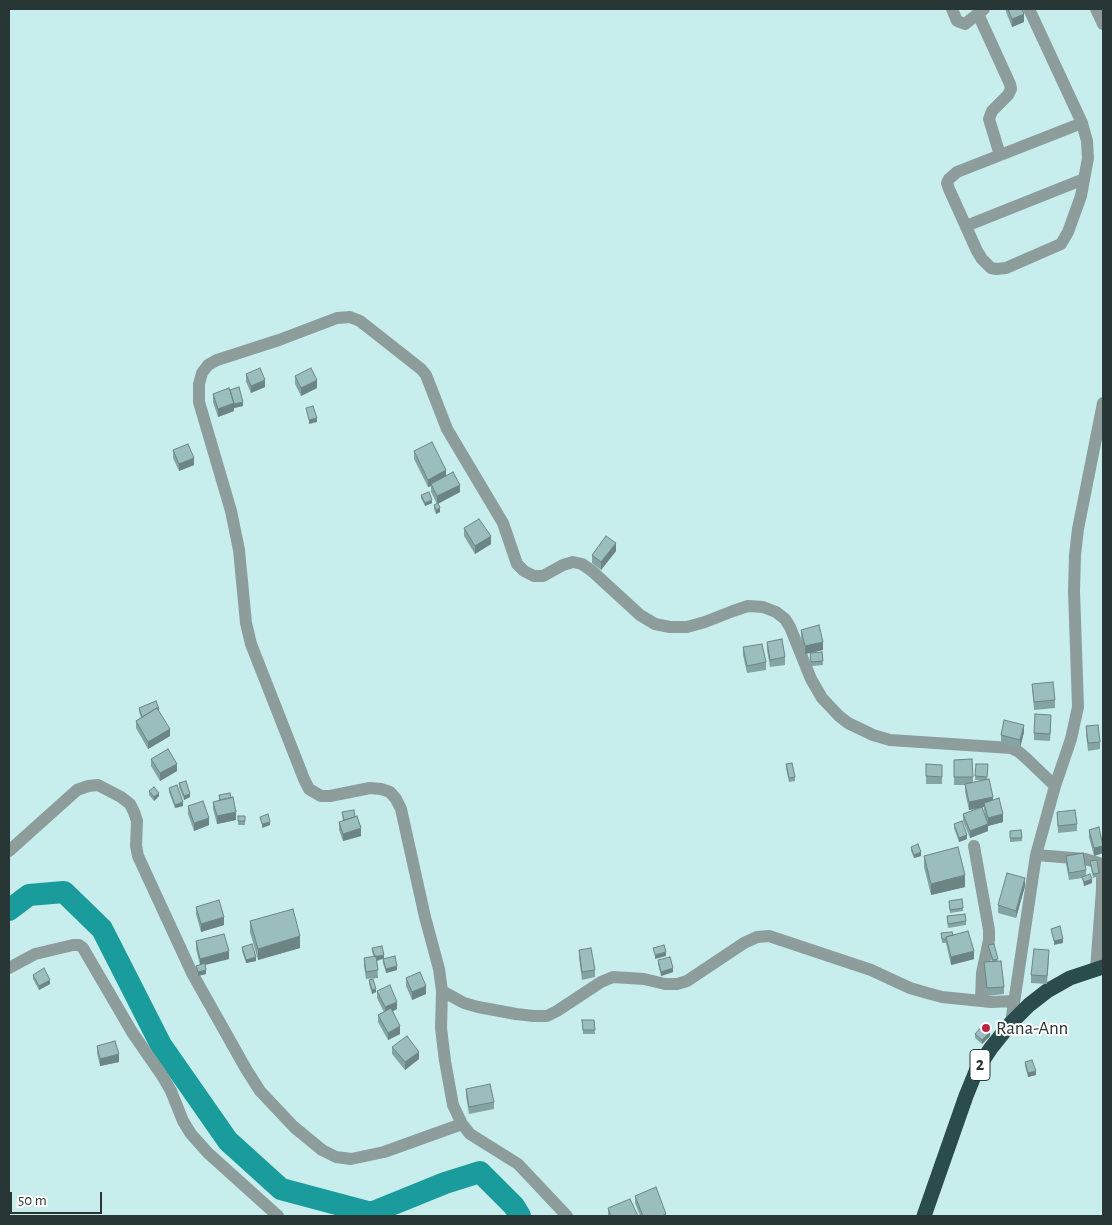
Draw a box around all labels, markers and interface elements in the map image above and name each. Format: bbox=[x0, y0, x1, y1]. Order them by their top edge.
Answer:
place label: Rana-Ann bbox=[996, 1017, 1068, 1039]
marker: Rana-Ann bbox=[980, 1022, 992, 1034]
road number: 2 bbox=[970, 1050, 990, 1080]
scale bar bbox=[12, 1182, 105, 1214]
text: 50 m bbox=[18, 1193, 47, 1208]

